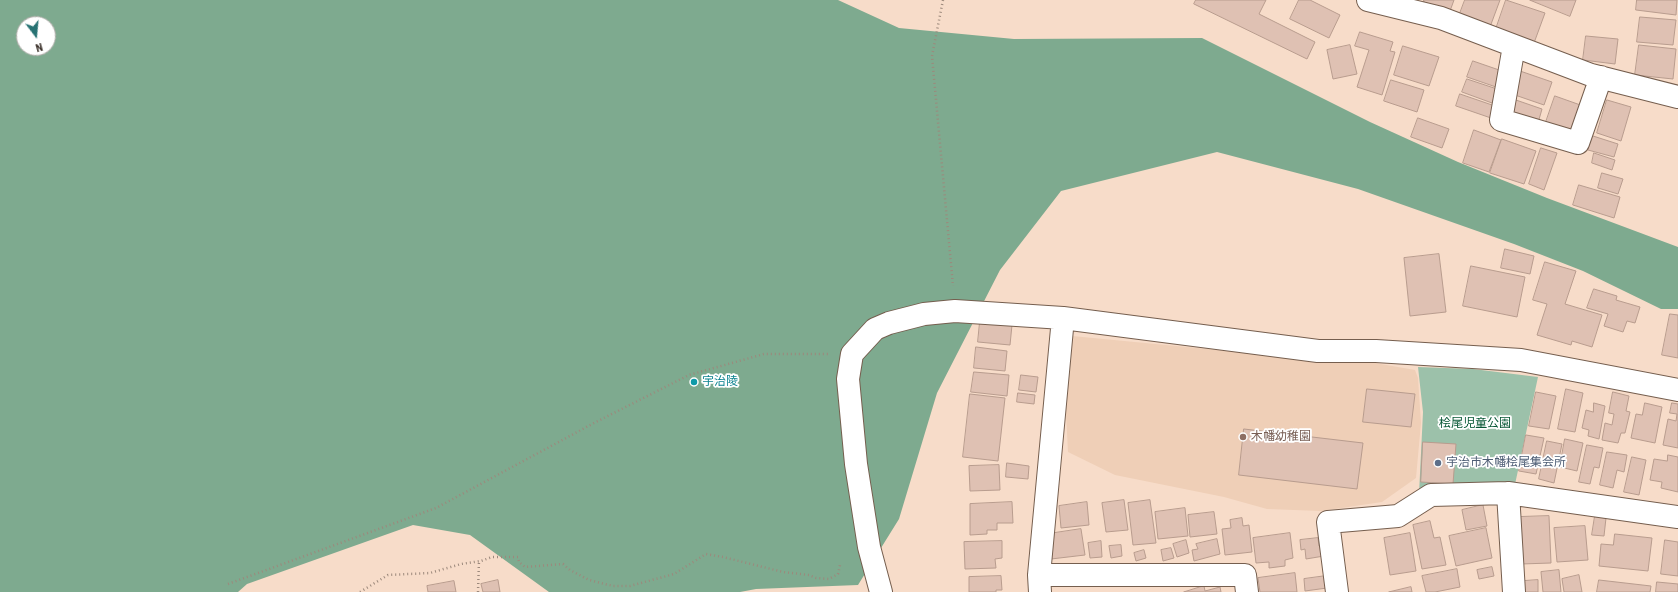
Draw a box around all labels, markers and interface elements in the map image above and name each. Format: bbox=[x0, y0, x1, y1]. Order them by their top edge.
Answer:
north arrow bbox=[16, 16, 56, 56]
text: N bbox=[34, 40, 44, 54]
place label: 宇治陵 bbox=[702, 375, 738, 389]
marker: 宇治陵 bbox=[689, 377, 699, 387]
park label: 桧尾児童公園 bbox=[1439, 417, 1511, 431]
place label: 木幡幼稚園 bbox=[1251, 430, 1311, 444]
marker: 木幡幼稚園 bbox=[1238, 432, 1248, 442]
place label: 宇治市木幡桧尾集会所 bbox=[1446, 456, 1566, 470]
marker: 宇治市木幡桧尾集会所 bbox=[1433, 458, 1443, 468]

